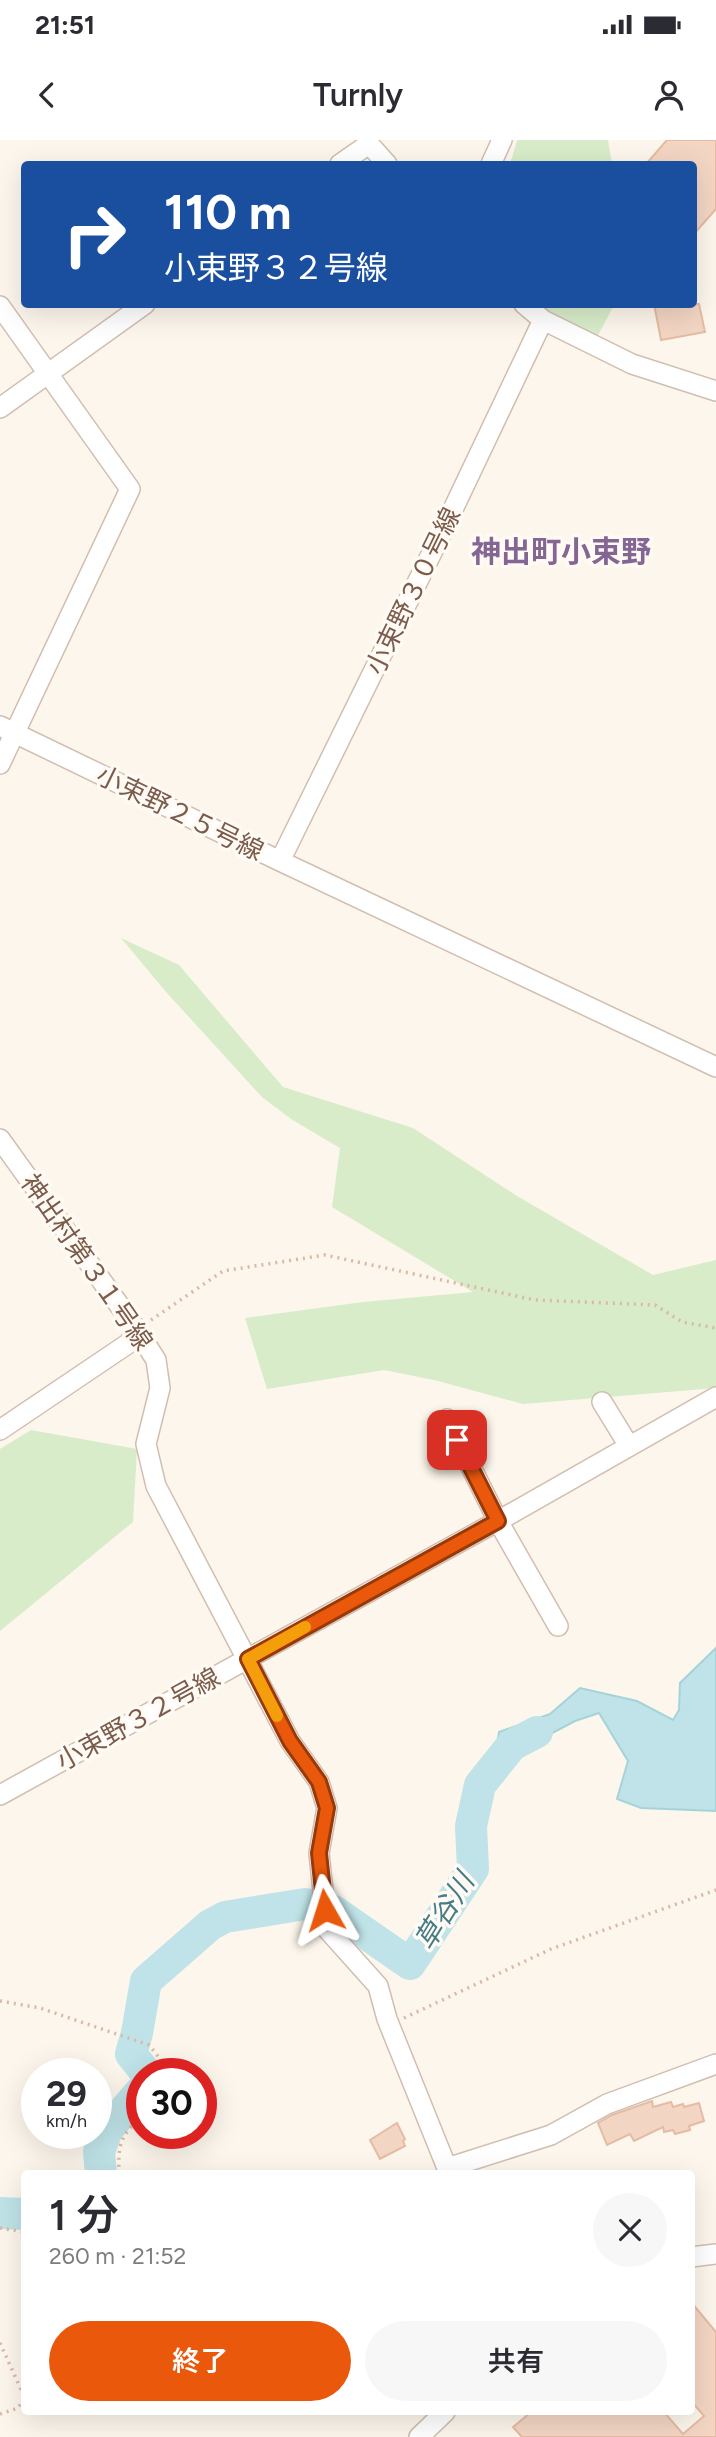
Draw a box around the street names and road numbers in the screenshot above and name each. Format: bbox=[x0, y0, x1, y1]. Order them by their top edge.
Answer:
street label: 小束野３０号線 bbox=[359, 502, 467, 680]
street label: 小束野２５号線 bbox=[91, 759, 269, 867]
street label: 神出村第３１号線 bbox=[14, 1168, 160, 1356]
street label: 小束野３２号線 bbox=[51, 1661, 225, 1777]

